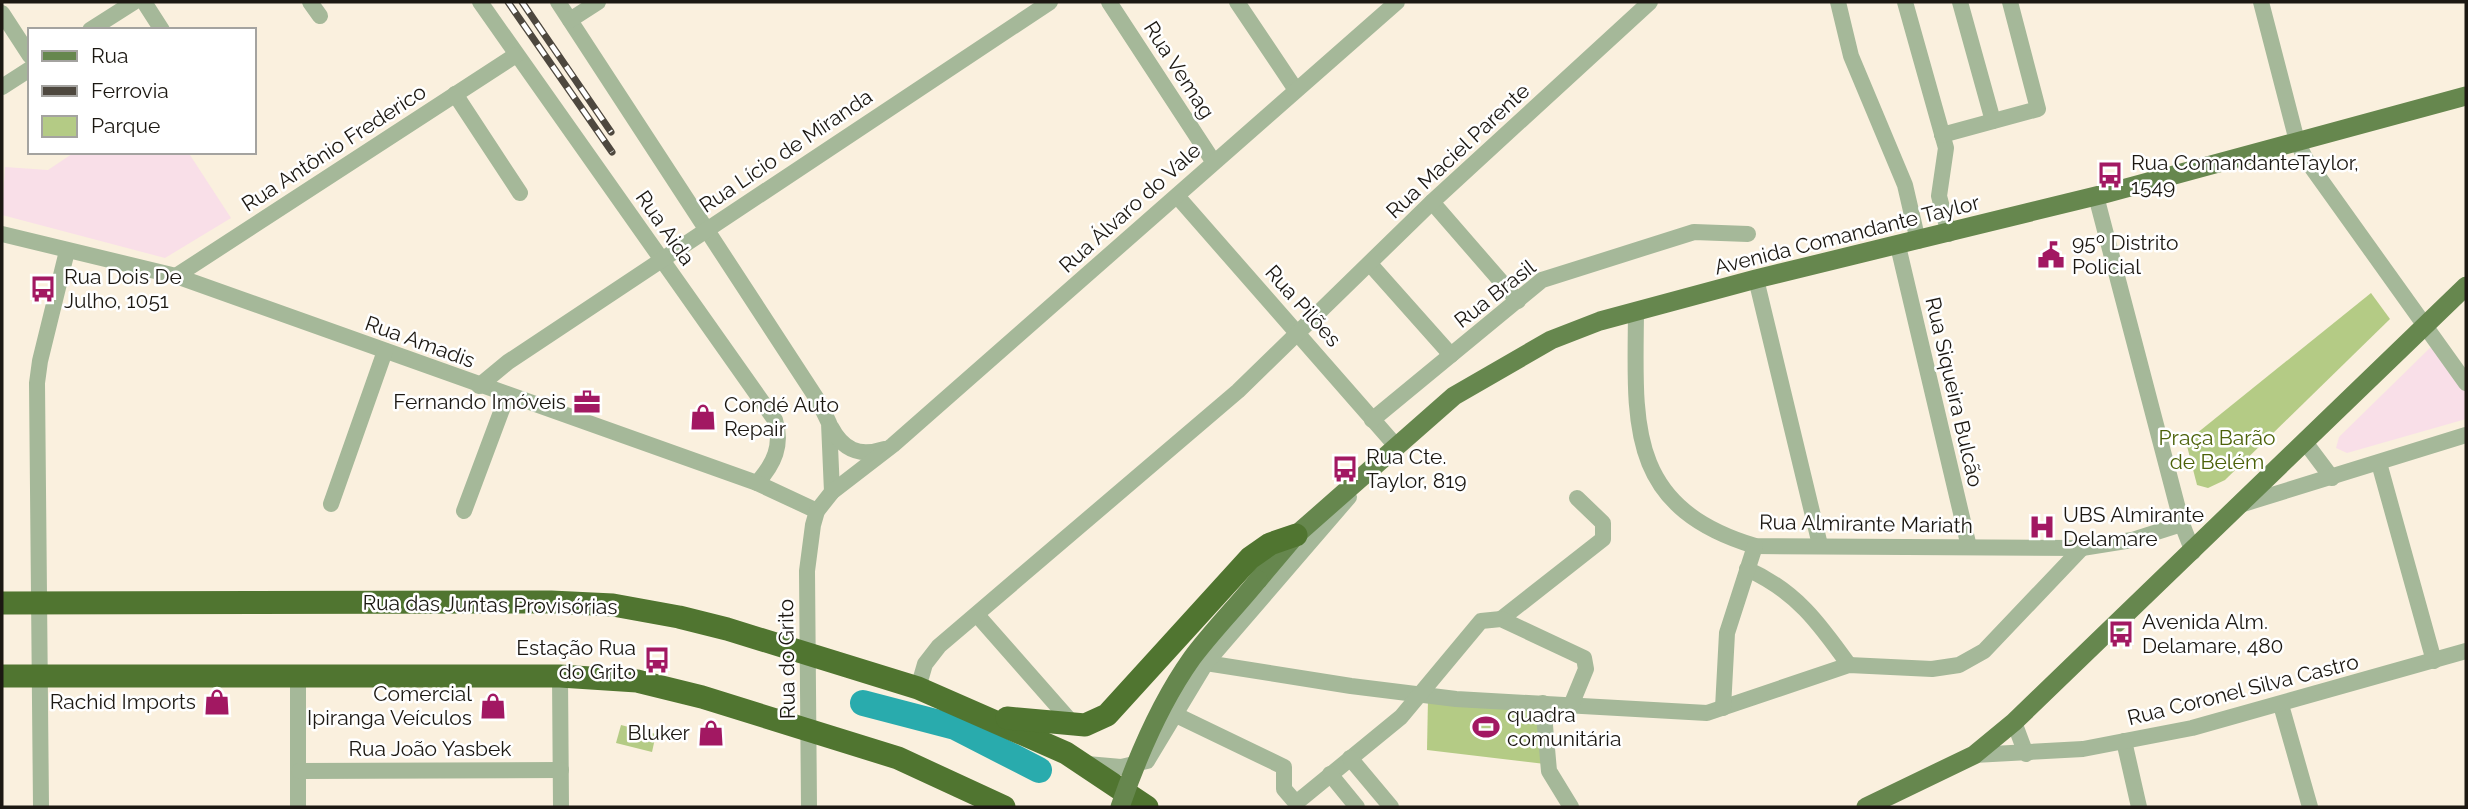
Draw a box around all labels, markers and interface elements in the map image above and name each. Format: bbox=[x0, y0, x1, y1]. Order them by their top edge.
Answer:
street label: Rua Vemag bbox=[1139, 16, 1220, 123]
legend bbox=[28, 28, 256, 154]
text: Rua bbox=[91, 43, 128, 68]
text: Ferrovia bbox=[91, 78, 169, 103]
street label: Rua Maciel Parente bbox=[1381, 78, 1534, 223]
street label: Rua Antônio Frederico bbox=[237, 79, 431, 217]
street label: Rua Lício de Miranda bbox=[695, 83, 877, 218]
text: Parque bbox=[91, 113, 160, 138]
street label: Rua Álvaro do Vale bbox=[1054, 138, 1206, 278]
place label: Rua ComandanteTaylor, 1549 bbox=[2131, 150, 2359, 199]
bus stop icon: Rua ComandanteTaylor, 1549 bbox=[2095, 160, 2125, 190]
street label: Rua Aida bbox=[631, 186, 700, 270]
street label: Avenida Comandante Taylor bbox=[1712, 189, 1983, 280]
place label: 95º Distrito Policial bbox=[2072, 230, 2179, 279]
public building icon: 95º Distrito Policial bbox=[2036, 240, 2066, 270]
street label: Rua Brasil bbox=[1449, 254, 1540, 333]
street label: Rua Pilões bbox=[1260, 260, 1347, 352]
place label: Rua Dois De Julho, 1051 bbox=[64, 264, 182, 313]
bus stop icon: Rua Dois De Julho, 1051 bbox=[28, 274, 58, 304]
street label: Rua Siqueira Bulcão bbox=[1920, 294, 1989, 489]
street label: Rua Amadis bbox=[362, 310, 478, 373]
office icon: Fernando Imóveis bbox=[572, 387, 602, 417]
place label: Fernando Imóveis bbox=[393, 389, 566, 414]
place label: Condé Auto Repair bbox=[724, 392, 839, 441]
shop icon: Condé Auto Repair bbox=[688, 402, 718, 432]
park label: Praça Barão de Belém bbox=[2159, 425, 2275, 474]
place label: Rua Cte. Taylor, 819 bbox=[1366, 444, 1466, 493]
bus stop icon: Rua Cte. Taylor, 819 bbox=[1330, 454, 1360, 484]
place label: UBS Almirante Delamare bbox=[2063, 502, 2204, 551]
street label: Rua Almirante Mariath bbox=[1759, 509, 1973, 538]
hospital icon: UBS Almirante Delamare bbox=[2027, 512, 2057, 542]
street label: Rua das Juntas Provisórias bbox=[362, 590, 618, 619]
street label: Rua do Grito bbox=[773, 599, 800, 719]
place label: Avenida Alm. Delamare, 480 bbox=[2142, 609, 2283, 658]
bus stop icon: Avenida Alm. Delamare, 480 bbox=[2106, 619, 2136, 649]
place label: Estação Rua do Grito bbox=[516, 635, 636, 684]
bus stop icon: Estação Rua do Grito bbox=[642, 645, 672, 675]
street label: Rua Coronel Silva Castro bbox=[2125, 649, 2361, 730]
place label: Comercial Ipiranga Veículos bbox=[307, 681, 472, 730]
shop icon: Rachid Imports bbox=[202, 687, 232, 717]
place label: Rachid Imports bbox=[50, 689, 196, 714]
shop icon: Comercial Ipiranga Veículos bbox=[478, 691, 508, 721]
place label: quadra comunitária bbox=[1507, 702, 1621, 751]
sports icon: quadra comunitária bbox=[1471, 712, 1501, 742]
shop icon: Bluker bbox=[696, 718, 726, 748]
place label: Bluker bbox=[628, 720, 691, 745]
street label: Rua João Yasbek bbox=[348, 736, 512, 761]

